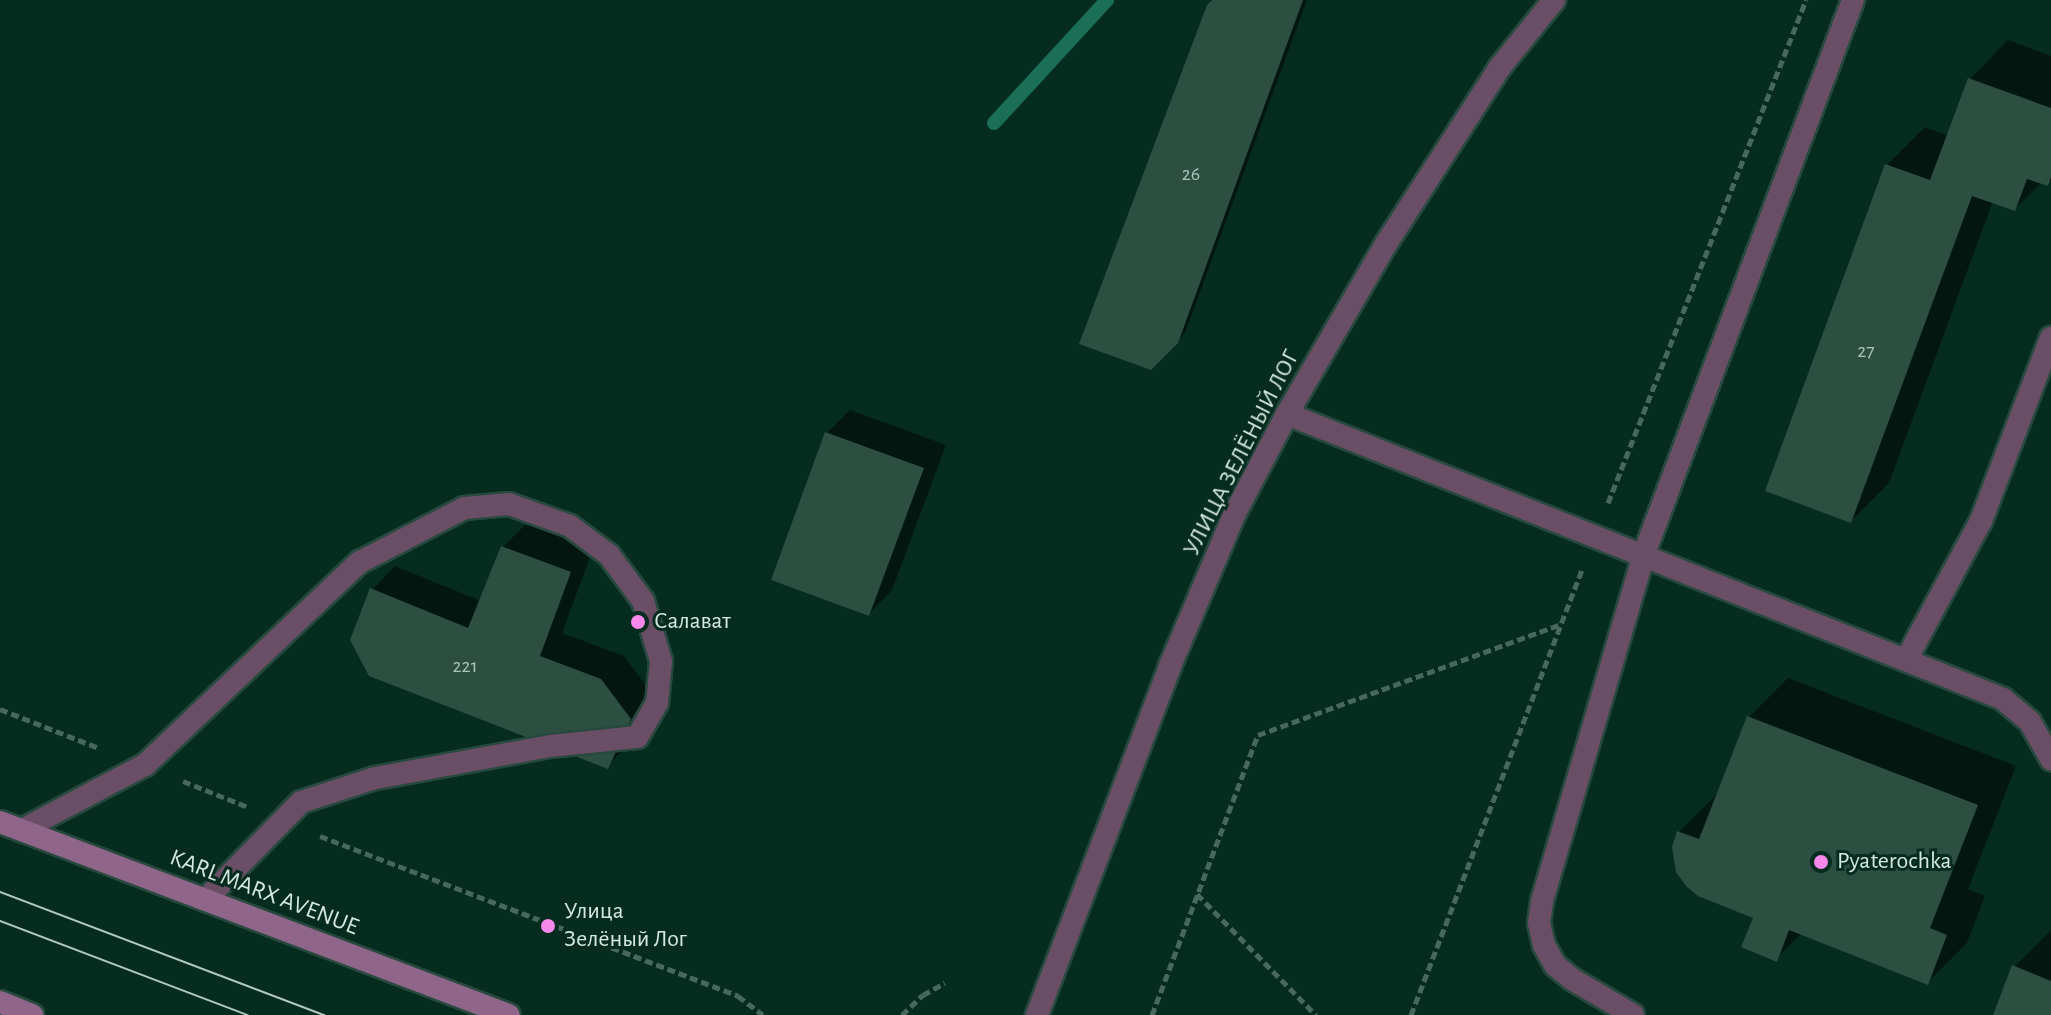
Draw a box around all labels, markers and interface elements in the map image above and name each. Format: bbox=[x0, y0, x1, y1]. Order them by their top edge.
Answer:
house number: 26 bbox=[1182, 162, 1200, 186]
house number: 27 bbox=[1857, 339, 1875, 363]
street label: УЛИЦА ЗЕЛЁНЫЙ ЛОГ bbox=[1178, 345, 1306, 561]
place label: Салават bbox=[654, 608, 731, 636]
marker: Салават bbox=[629, 613, 647, 631]
house number: 221 bbox=[452, 654, 478, 678]
street label: KARL MARX AVENUE bbox=[165, 844, 363, 942]
place label: Pyaterochka bbox=[1837, 848, 1952, 876]
marker: Pyaterochka bbox=[1812, 853, 1830, 871]
place label: Улица Зелёный Лог bbox=[564, 898, 687, 954]
marker: Улица Зелёный Лог bbox=[539, 917, 557, 935]

